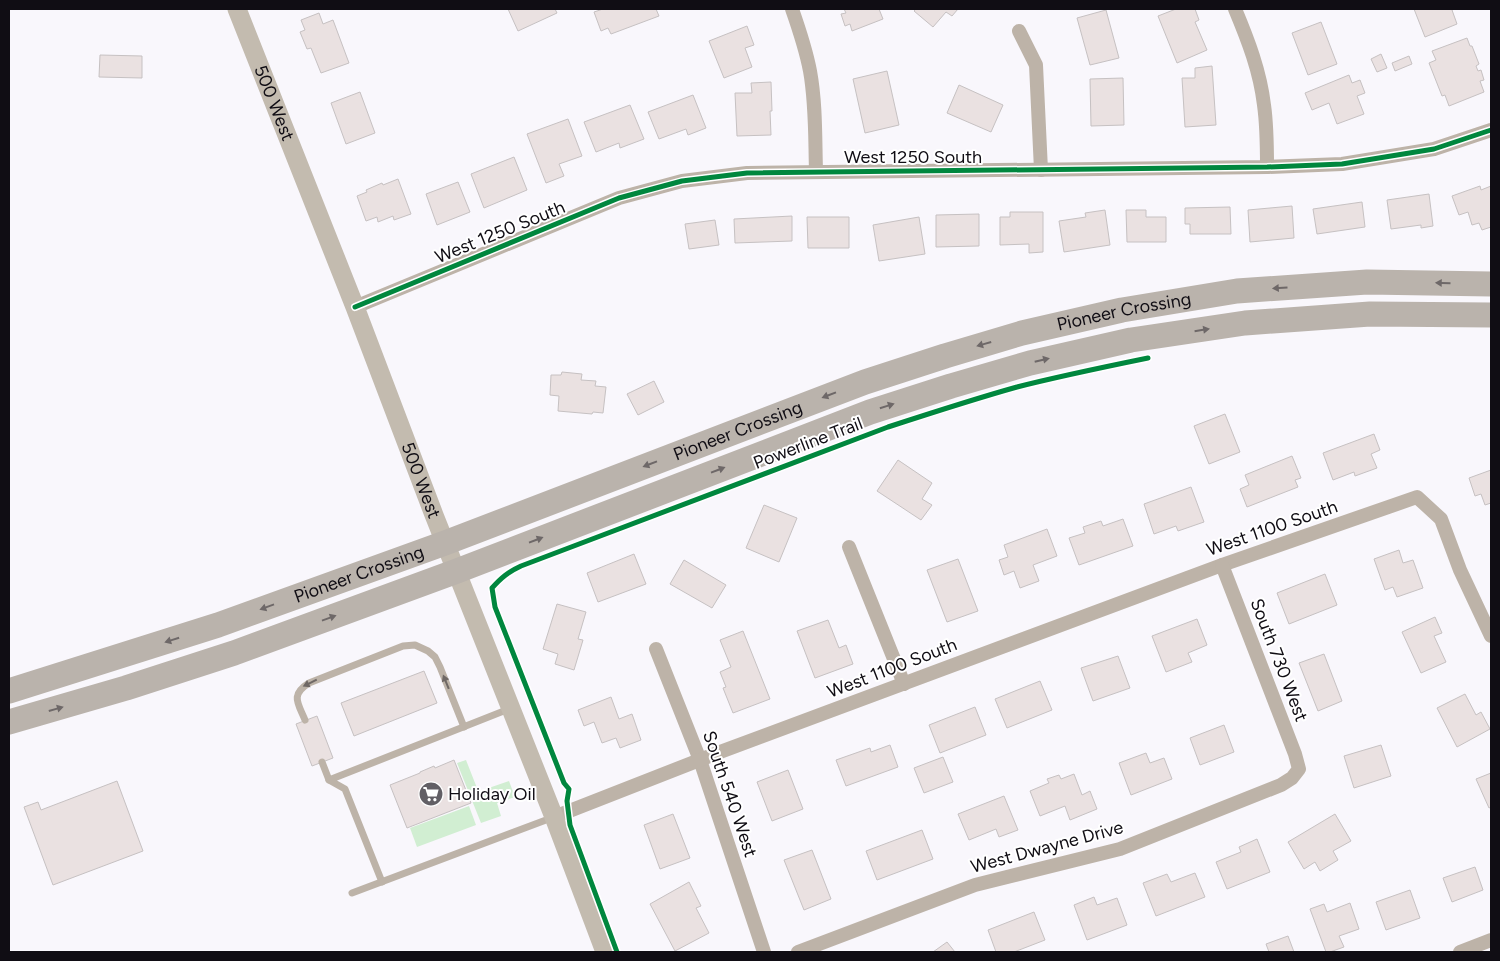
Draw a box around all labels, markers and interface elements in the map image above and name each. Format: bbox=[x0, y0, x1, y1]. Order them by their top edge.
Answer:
street label: 500 West bbox=[249, 62, 299, 144]
street label: West 1250 South bbox=[844, 146, 982, 168]
street label: West 1250 South bbox=[432, 196, 568, 268]
one-way arrow bbox=[1434, 279, 1450, 287]
one-way arrow bbox=[1272, 285, 1288, 293]
street label: Pioneer Crossing bbox=[1055, 288, 1193, 336]
one-way arrow bbox=[1194, 325, 1210, 333]
one-way arrow bbox=[976, 341, 991, 349]
one-way arrow bbox=[1035, 356, 1050, 364]
one-way arrow bbox=[822, 392, 837, 400]
street label: Pioneer Crossing bbox=[670, 396, 805, 465]
one-way arrow bbox=[879, 402, 894, 410]
street label: Powerline Trail bbox=[750, 412, 866, 474]
street label: 500 West bbox=[396, 439, 445, 522]
one-way arrow bbox=[643, 461, 657, 469]
one-way arrow bbox=[711, 466, 726, 473]
street label: West 1100 South bbox=[1204, 495, 1340, 561]
one-way arrow bbox=[529, 536, 544, 544]
street label: Pioneer Crossing bbox=[291, 541, 427, 608]
street label: South 730 West bbox=[1245, 595, 1313, 725]
one-way arrow bbox=[260, 604, 275, 611]
one-way arrow bbox=[322, 614, 337, 622]
street label: West 1100 South bbox=[824, 633, 960, 703]
one-way arrow bbox=[164, 637, 179, 645]
one-way arrow bbox=[442, 674, 450, 689]
one-way arrow bbox=[303, 679, 318, 687]
one-way arrow bbox=[48, 704, 63, 712]
street label: South 540 West bbox=[698, 728, 762, 860]
supermarket icon: Holiday Oil bbox=[418, 781, 444, 807]
place label: Holiday Oil bbox=[448, 783, 536, 805]
street label: West Dwayne Drive bbox=[968, 816, 1126, 878]

